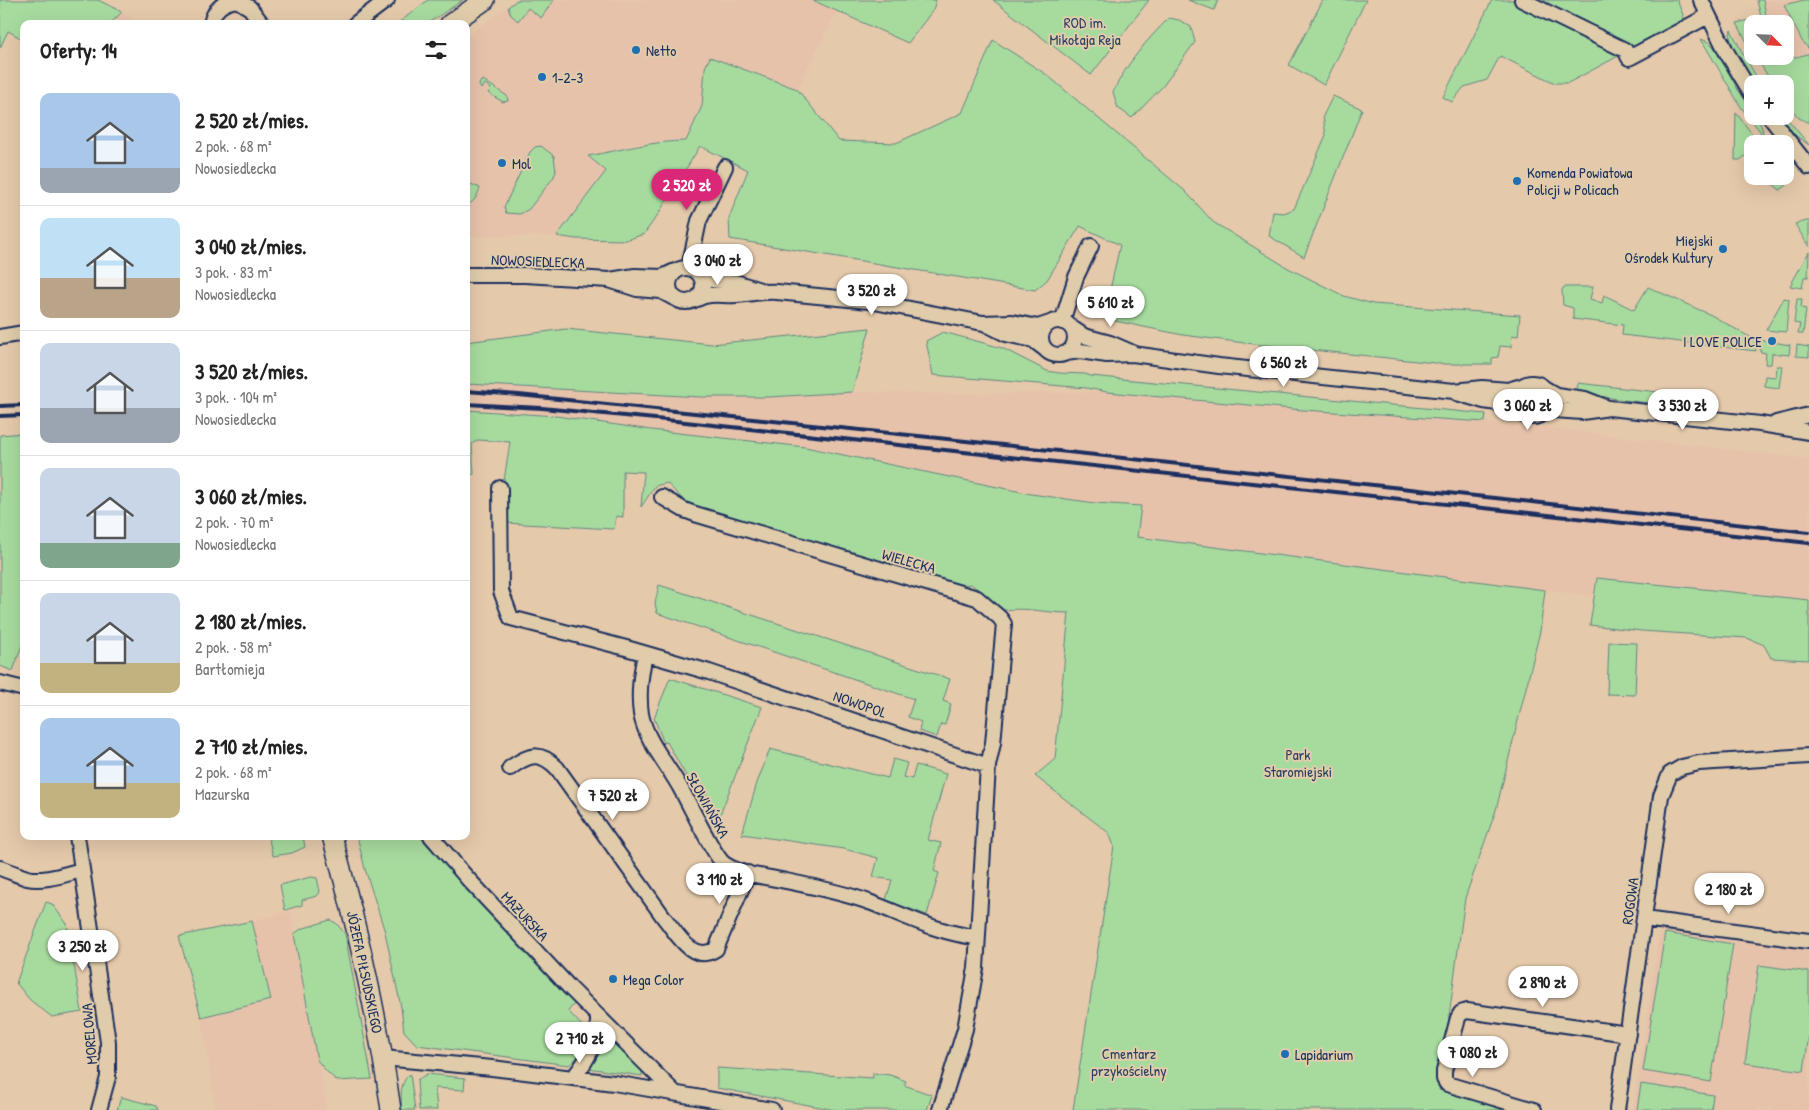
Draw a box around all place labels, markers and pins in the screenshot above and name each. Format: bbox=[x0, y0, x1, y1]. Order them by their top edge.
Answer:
place label: Netto bbox=[646, 40, 676, 61]
marker: Netto bbox=[630, 44, 642, 56]
place label: 1-2-3 bbox=[552, 67, 584, 88]
marker: 1-2-3 bbox=[536, 71, 548, 83]
place label: Mol bbox=[512, 153, 531, 174]
marker: Mol bbox=[496, 157, 508, 169]
place label: Komenda Powiatowa Policji w Policach bbox=[1527, 162, 1633, 200]
pin: 2 520 zł bbox=[635, 168, 739, 211]
marker: Komenda Powiatowa Policji w Policach bbox=[1511, 175, 1523, 187]
place label: Miejski Ośrodek Kultury bbox=[1624, 230, 1713, 268]
marker: Miejski Ośrodek Kultury bbox=[1717, 243, 1729, 255]
pin: 3 040 zł bbox=[666, 244, 770, 286]
pin: 3 520 zł bbox=[820, 274, 924, 316]
pin: 5 610 zł bbox=[1059, 286, 1163, 328]
place label: I LOVE POLICE bbox=[1683, 331, 1762, 352]
marker: I LOVE POLICE bbox=[1766, 335, 1778, 347]
pin: 6 560 zł bbox=[1232, 346, 1336, 388]
pin: 3 060 zł bbox=[1476, 388, 1580, 431]
pin: 3 530 zł bbox=[1631, 388, 1735, 431]
pin: 7 520 zł bbox=[561, 778, 665, 821]
pin: 3 110 zł bbox=[668, 862, 772, 905]
pin: 2 180 zł bbox=[1677, 872, 1781, 915]
pin: 3 250 zł bbox=[31, 930, 135, 972]
pin: 2 890 zł bbox=[1491, 966, 1595, 1008]
place label: Mega Color bbox=[623, 969, 684, 990]
marker: Mega Color bbox=[607, 973, 619, 985]
pin: 2 710 zł bbox=[528, 1022, 632, 1064]
pin: 7 080 zł bbox=[1421, 1036, 1525, 1078]
place label: Lapidarium bbox=[1295, 1044, 1353, 1065]
marker: Lapidarium bbox=[1279, 1048, 1291, 1060]

